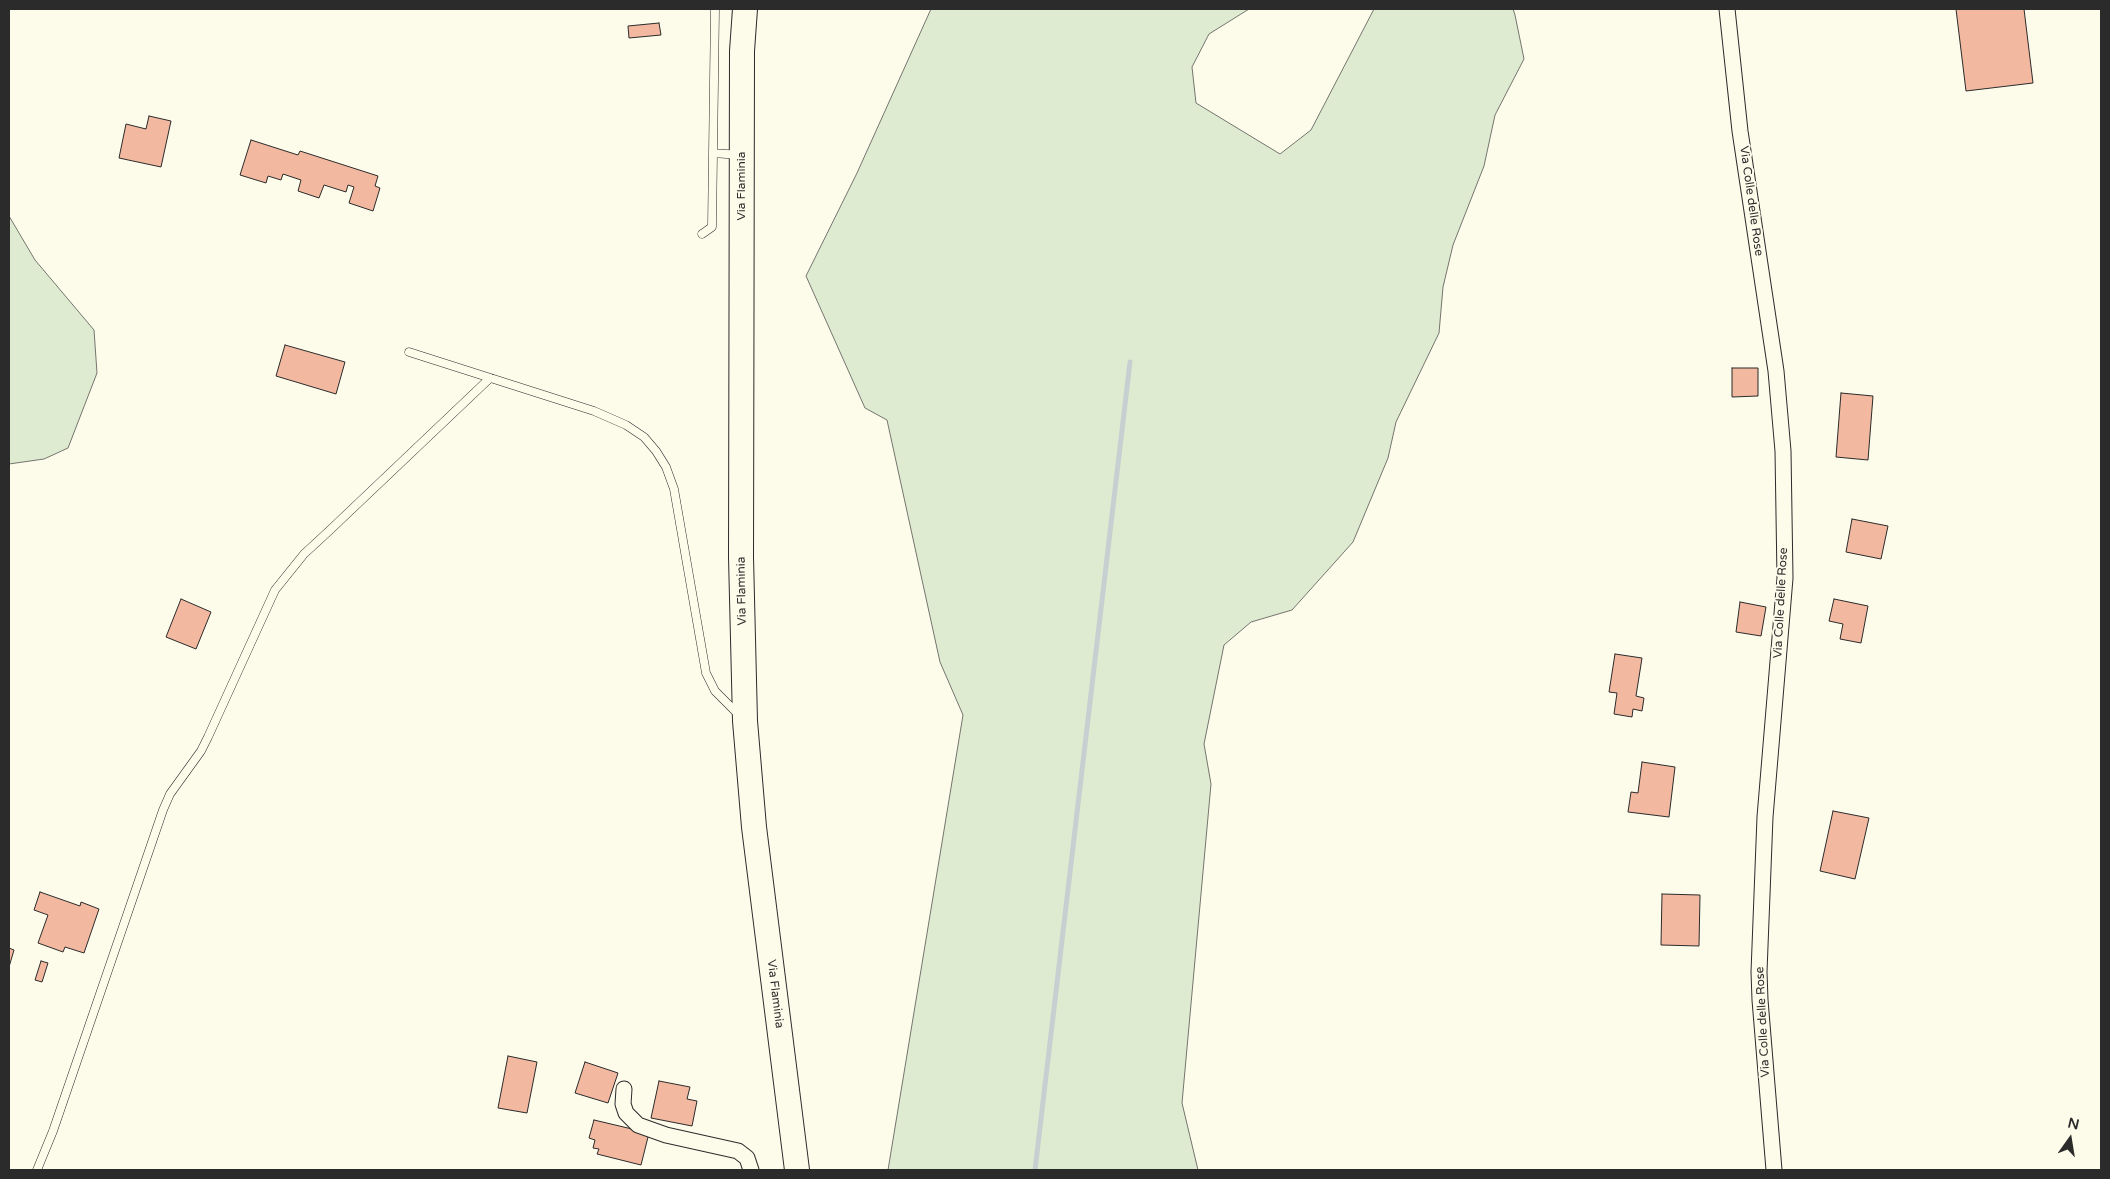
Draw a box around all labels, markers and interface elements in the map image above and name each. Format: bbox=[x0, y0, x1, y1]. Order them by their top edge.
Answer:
street label: Via Colle delle Rose bbox=[1736, 145, 1766, 257]
street label: Via Flaminia bbox=[735, 151, 749, 221]
street label: Via Colle delle Rose bbox=[1771, 547, 1791, 659]
street label: Via Flaminia bbox=[734, 556, 750, 626]
street label: Via Flaminia bbox=[764, 959, 786, 1029]
street label: Via Colle delle Rose bbox=[1753, 966, 1773, 1078]
north arrow bbox=[2045, 1114, 2095, 1164]
text: N bbox=[2066, 1114, 2081, 1133]

